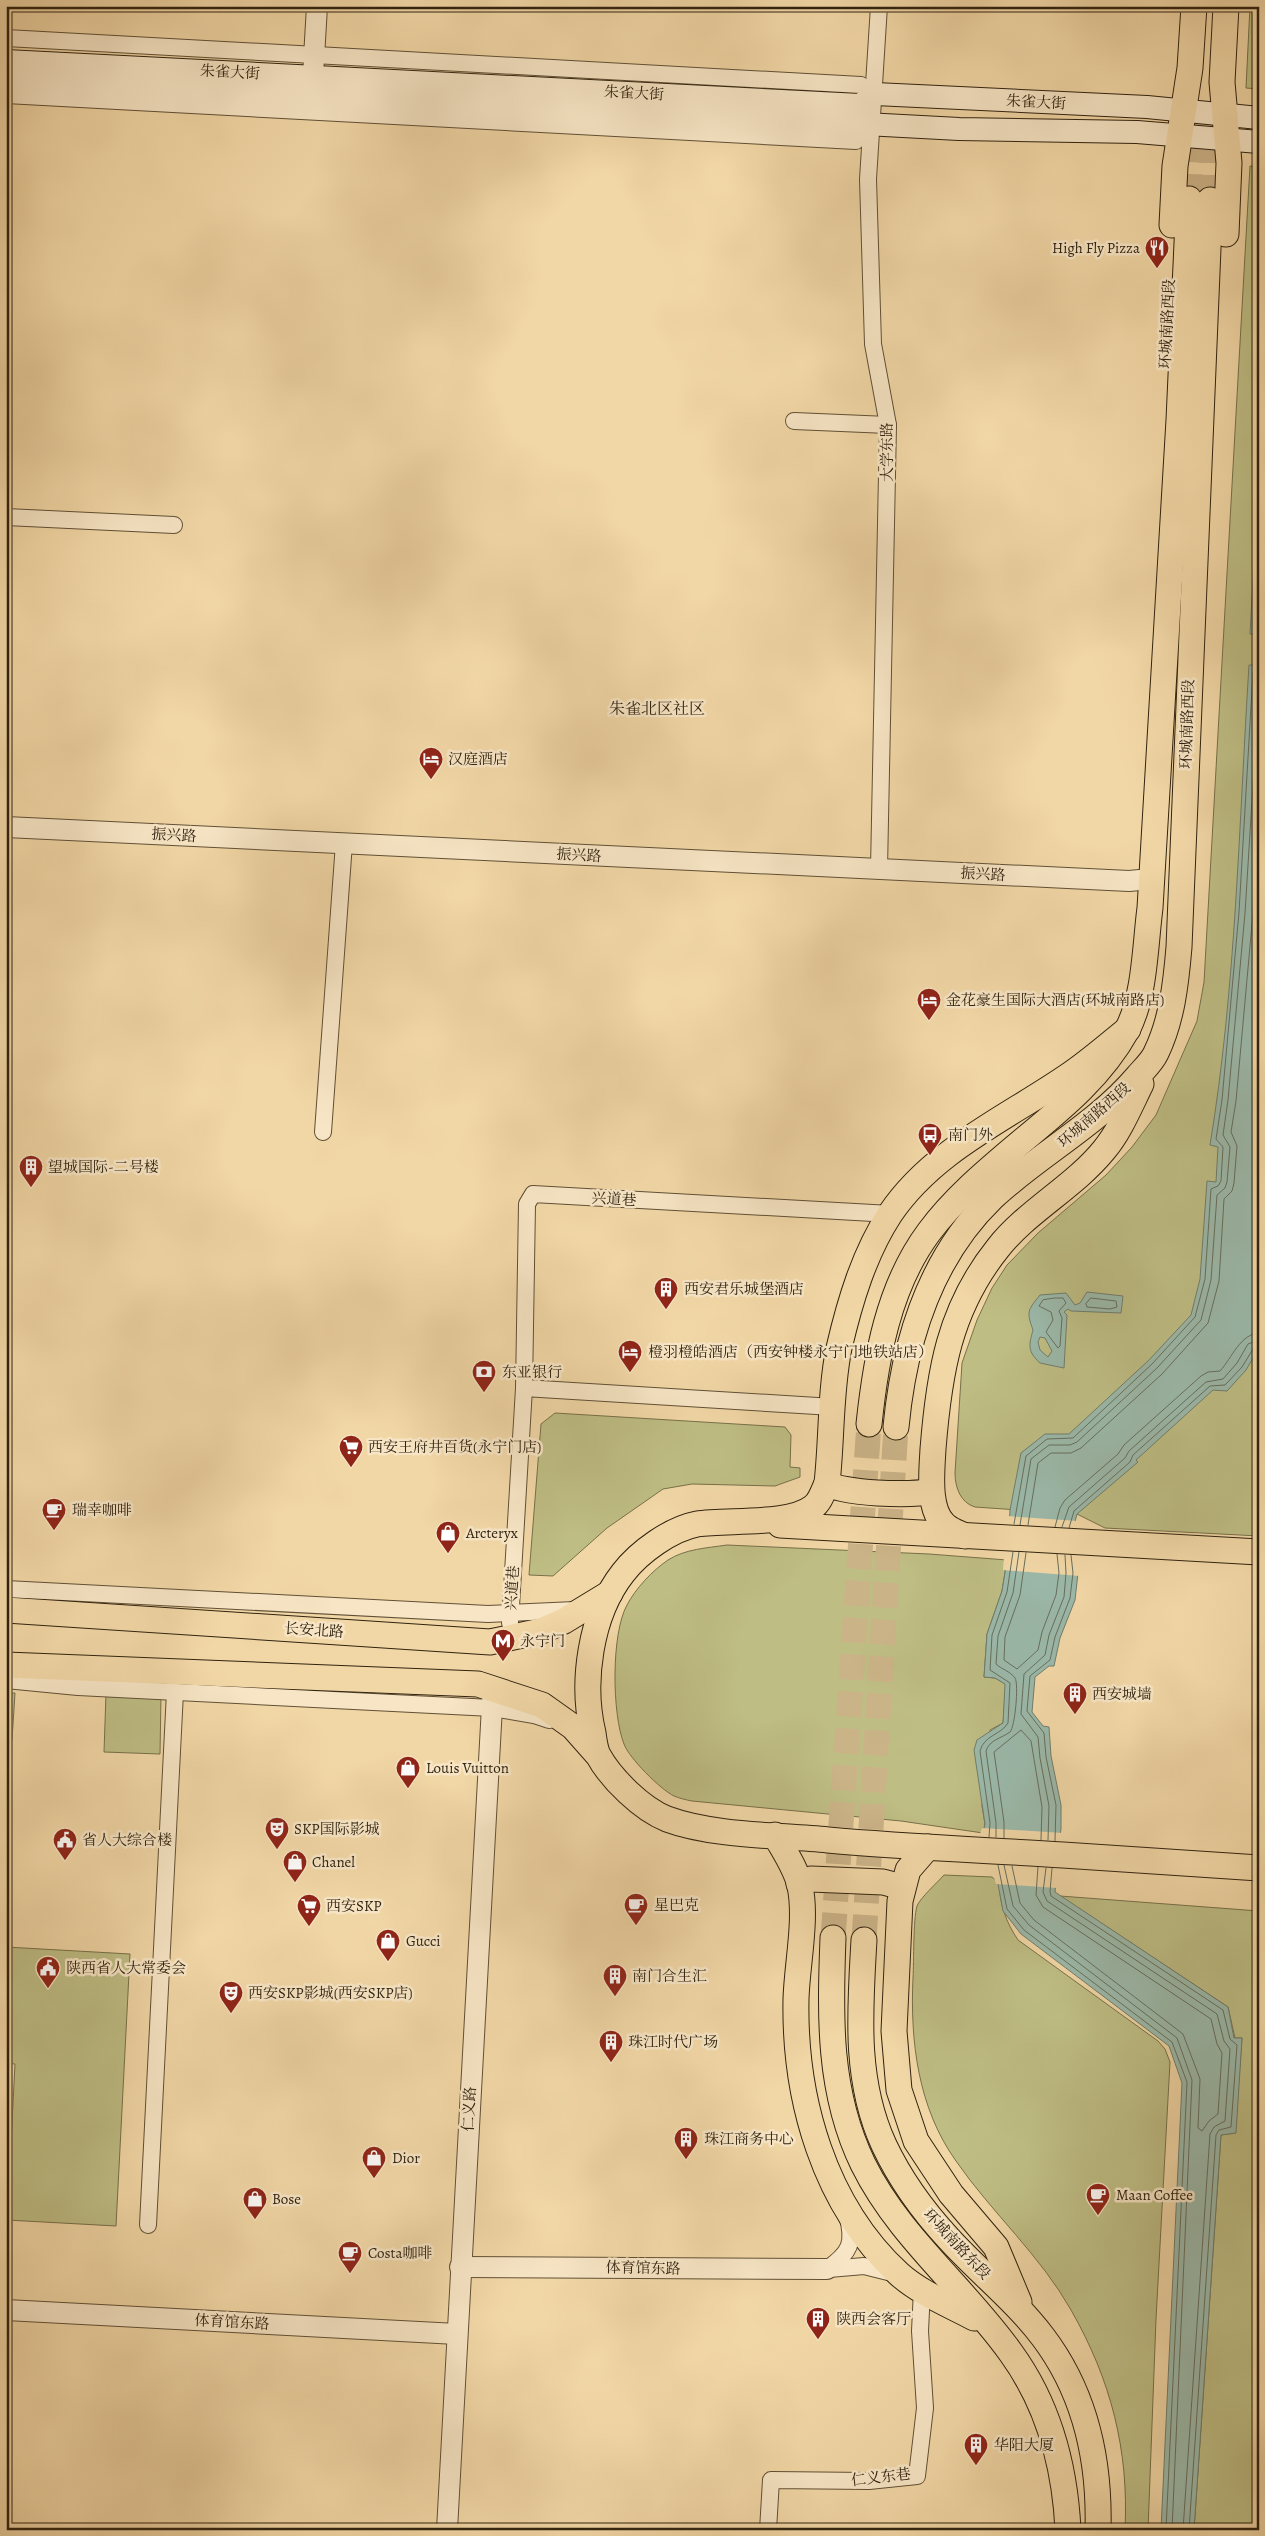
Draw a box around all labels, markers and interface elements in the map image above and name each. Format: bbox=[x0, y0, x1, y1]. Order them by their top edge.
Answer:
street label: 朱雀大街 bbox=[200, 60, 260, 84]
street label: 朱雀大街 bbox=[604, 81, 664, 105]
street label: 朱雀大街 bbox=[1006, 90, 1066, 114]
restaurant icon: High Fly Pizza bbox=[1144, 235, 1170, 269]
place label: High Fly Pizza bbox=[1052, 238, 1140, 258]
street label: 环城南路西段 bbox=[1155, 279, 1179, 369]
street label: 大学东路 bbox=[877, 422, 897, 482]
street label: 环城南路西段 bbox=[1175, 679, 1199, 769]
district label: 朱雀北区社区 bbox=[609, 698, 705, 720]
hotel icon: 汉庭酒店 bbox=[418, 746, 444, 780]
place label: 汉庭酒店 bbox=[448, 749, 508, 769]
street label: 振兴路 bbox=[151, 824, 197, 846]
street label: 振兴路 bbox=[556, 844, 602, 866]
street label: 振兴路 bbox=[960, 863, 1006, 885]
hotel icon: 金花豪生国际大酒店(环城南路店) bbox=[916, 987, 942, 1021]
place label: 金花豪生国际大酒店(环城南路店) bbox=[946, 990, 1164, 1010]
street label: 环城南路西段 bbox=[1053, 1078, 1135, 1152]
bus stop icon: 南门外 bbox=[917, 1122, 943, 1156]
place label: 南门外 bbox=[948, 1125, 993, 1145]
building icon: 望城国际-二号楼 bbox=[18, 1154, 44, 1188]
place label: 望城国际-二号楼 bbox=[48, 1157, 159, 1177]
street label: 兴道巷 bbox=[591, 1188, 637, 1210]
building icon: 西安君乐城堡酒店 bbox=[653, 1276, 679, 1310]
place label: 西安君乐城堡酒店 bbox=[684, 1279, 804, 1299]
hotel icon: 橙羽橙皓酒店（西安钟楼永宁门地铁站店） bbox=[617, 1339, 643, 1373]
place label: 橙羽橙皓酒店（西安钟楼永宁门地铁站店） bbox=[648, 1342, 933, 1362]
bank icon: 东亚银行 bbox=[471, 1359, 497, 1393]
place label: 东亚银行 bbox=[502, 1362, 562, 1382]
supermarket icon: 西安王府井百货(永宁门店) bbox=[338, 1434, 364, 1468]
place label: 西安王府井百货(永宁门店) bbox=[368, 1437, 541, 1457]
cafe icon: 瑞幸咖啡 bbox=[41, 1497, 67, 1531]
place label: 瑞幸咖啡 bbox=[72, 1500, 132, 1520]
shop icon: Arcteryx bbox=[435, 1520, 461, 1554]
place label: Arcteryx bbox=[465, 1523, 518, 1543]
street label: 兴道巷 bbox=[500, 1565, 524, 1611]
street label: 长安北路 bbox=[283, 1618, 345, 1642]
metro station icon: 永宁门 bbox=[490, 1628, 516, 1662]
place label: 永宁门 bbox=[520, 1631, 565, 1651]
building icon: 西安城墙 bbox=[1062, 1681, 1088, 1715]
place label: 西安城墙 bbox=[1092, 1684, 1152, 1704]
shop icon: Louis Vuitton bbox=[395, 1755, 421, 1789]
place label: Louis Vuitton bbox=[426, 1758, 509, 1778]
theatre icon: SKP国际影城 bbox=[264, 1816, 290, 1850]
place label: SKP国际影城 bbox=[294, 1819, 380, 1839]
public building icon: 省人大综合楼 bbox=[52, 1827, 78, 1861]
place label: 省人大综合楼 bbox=[82, 1830, 172, 1850]
shop icon: Chanel bbox=[282, 1849, 308, 1883]
place label: Chanel bbox=[312, 1852, 355, 1872]
cafe icon: 星巴克 bbox=[623, 1892, 649, 1926]
supermarket icon: 西安SKP bbox=[296, 1893, 322, 1927]
place label: 星巴克 bbox=[654, 1895, 699, 1915]
place label: 西安SKP bbox=[326, 1896, 382, 1916]
shop icon: Gucci bbox=[375, 1928, 401, 1962]
place label: Gucci bbox=[406, 1931, 441, 1951]
public building icon: 陕西省人大常委会 bbox=[35, 1955, 61, 1989]
place label: 陕西省人大常委会 bbox=[66, 1958, 186, 1978]
building icon: 南门合生汇 bbox=[602, 1963, 628, 1997]
place label: 南门合生汇 bbox=[632, 1966, 707, 1986]
theatre icon: 西安SKP影城(西安SKP店) bbox=[218, 1980, 244, 2014]
place label: 西安SKP影城(西安SKP店) bbox=[248, 1983, 413, 2003]
building icon: 珠江时代广场 bbox=[598, 2029, 624, 2063]
place label: 珠江时代广场 bbox=[628, 2032, 718, 2052]
street label: 仁义路 bbox=[458, 2086, 480, 2132]
building icon: 珠江商务中心 bbox=[673, 2126, 699, 2160]
place label: 珠江商务中心 bbox=[704, 2129, 794, 2149]
shop icon: Dior bbox=[361, 2145, 387, 2179]
place label: Dior bbox=[392, 2148, 420, 2168]
cafe icon: Maan Coffee bbox=[1085, 2182, 1111, 2216]
place label: Maan Coffee bbox=[1116, 2185, 1193, 2205]
shop icon: Bose bbox=[242, 2186, 268, 2220]
place label: Bose bbox=[272, 2189, 301, 2209]
street label: 环城南路东段 bbox=[919, 2204, 995, 2284]
cafe icon: Costa咖啡 bbox=[337, 2240, 363, 2274]
place label: Costa咖啡 bbox=[368, 2243, 433, 2263]
street label: 体育馆东路 bbox=[605, 2257, 681, 2279]
building icon: 陕西会客厅 bbox=[805, 2306, 831, 2340]
place label: 陕西会客厅 bbox=[836, 2309, 911, 2329]
street label: 体育馆东路 bbox=[194, 2310, 270, 2334]
building icon: 华阳大厦 bbox=[963, 2432, 989, 2466]
place label: 华阳大厦 bbox=[994, 2435, 1054, 2455]
street label: 仁义东巷 bbox=[850, 2463, 912, 2491]

